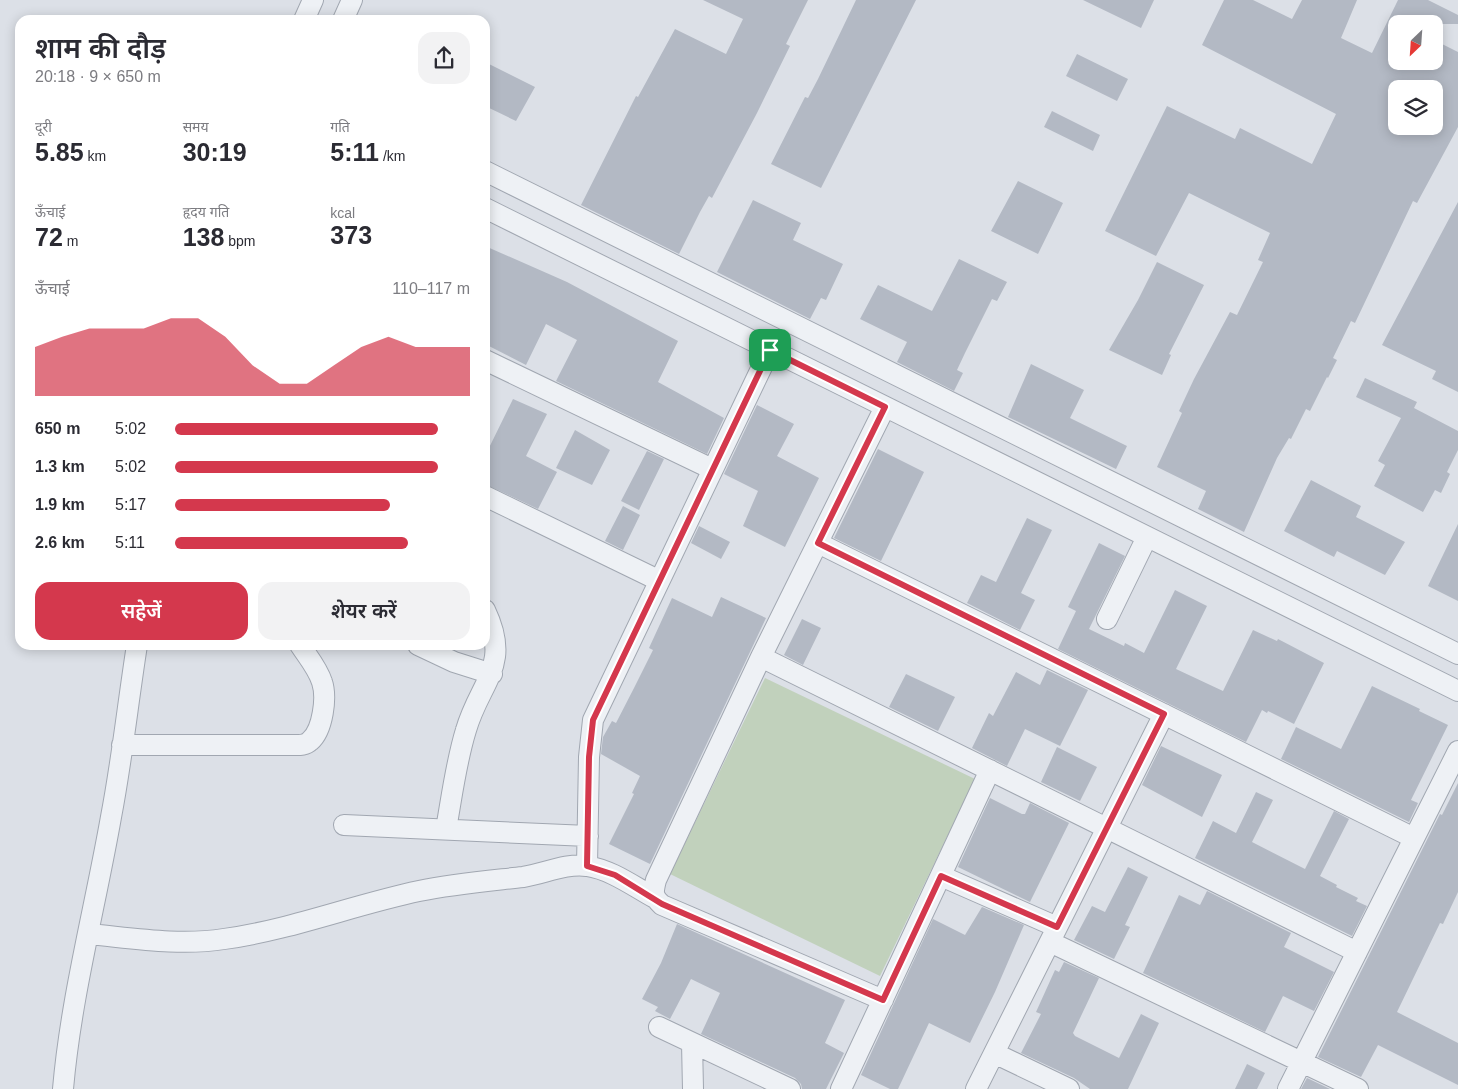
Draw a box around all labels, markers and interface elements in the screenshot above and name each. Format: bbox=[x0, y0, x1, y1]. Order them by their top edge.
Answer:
north arrow bbox=[1388, 15, 1442, 70]
map controls bbox=[1388, 15, 1443, 135]
button: share bbox=[418, 32, 470, 84]
text: शाम की दौड़ bbox=[35, 33, 166, 64]
text: 20:18 · 9 × 650 m bbox=[35, 68, 161, 85]
button: layers bbox=[1388, 80, 1443, 135]
text: दूरी bbox=[35, 119, 52, 135]
text: समय bbox=[183, 119, 209, 135]
text: गति bbox=[330, 119, 350, 135]
text: 5.85 bbox=[35, 138, 84, 166]
text: 30:19 bbox=[183, 138, 247, 166]
text: 5:11 bbox=[330, 138, 379, 166]
text: km bbox=[84, 148, 106, 164]
text: /km bbox=[379, 148, 405, 164]
text: ऊँचाई bbox=[35, 204, 65, 220]
text: हृदय गति bbox=[183, 204, 229, 220]
text: kcal bbox=[330, 205, 355, 221]
text: 373 bbox=[330, 221, 372, 249]
text: 72 bbox=[35, 223, 63, 251]
text: 138 bbox=[183, 223, 224, 251]
text: m bbox=[63, 233, 78, 249]
text: bpm bbox=[224, 233, 256, 249]
text: ऊँचाई bbox=[35, 280, 70, 297]
text: 110–117 m bbox=[392, 280, 470, 297]
pin bbox=[749, 329, 791, 371]
icon: arrive bbox=[756, 336, 784, 364]
text: 650 m bbox=[35, 420, 80, 437]
text: 5:02 bbox=[115, 420, 146, 437]
text: 1.3 km bbox=[35, 458, 85, 475]
text: 5:02 bbox=[115, 458, 146, 475]
text: 1.9 km bbox=[35, 496, 85, 513]
text: 5:17 bbox=[115, 496, 146, 513]
text: 2.6 km bbox=[35, 534, 85, 551]
text: 5:11 bbox=[115, 534, 145, 551]
button: सहेजें bbox=[35, 582, 248, 640]
button: शेयर करें bbox=[258, 582, 470, 640]

